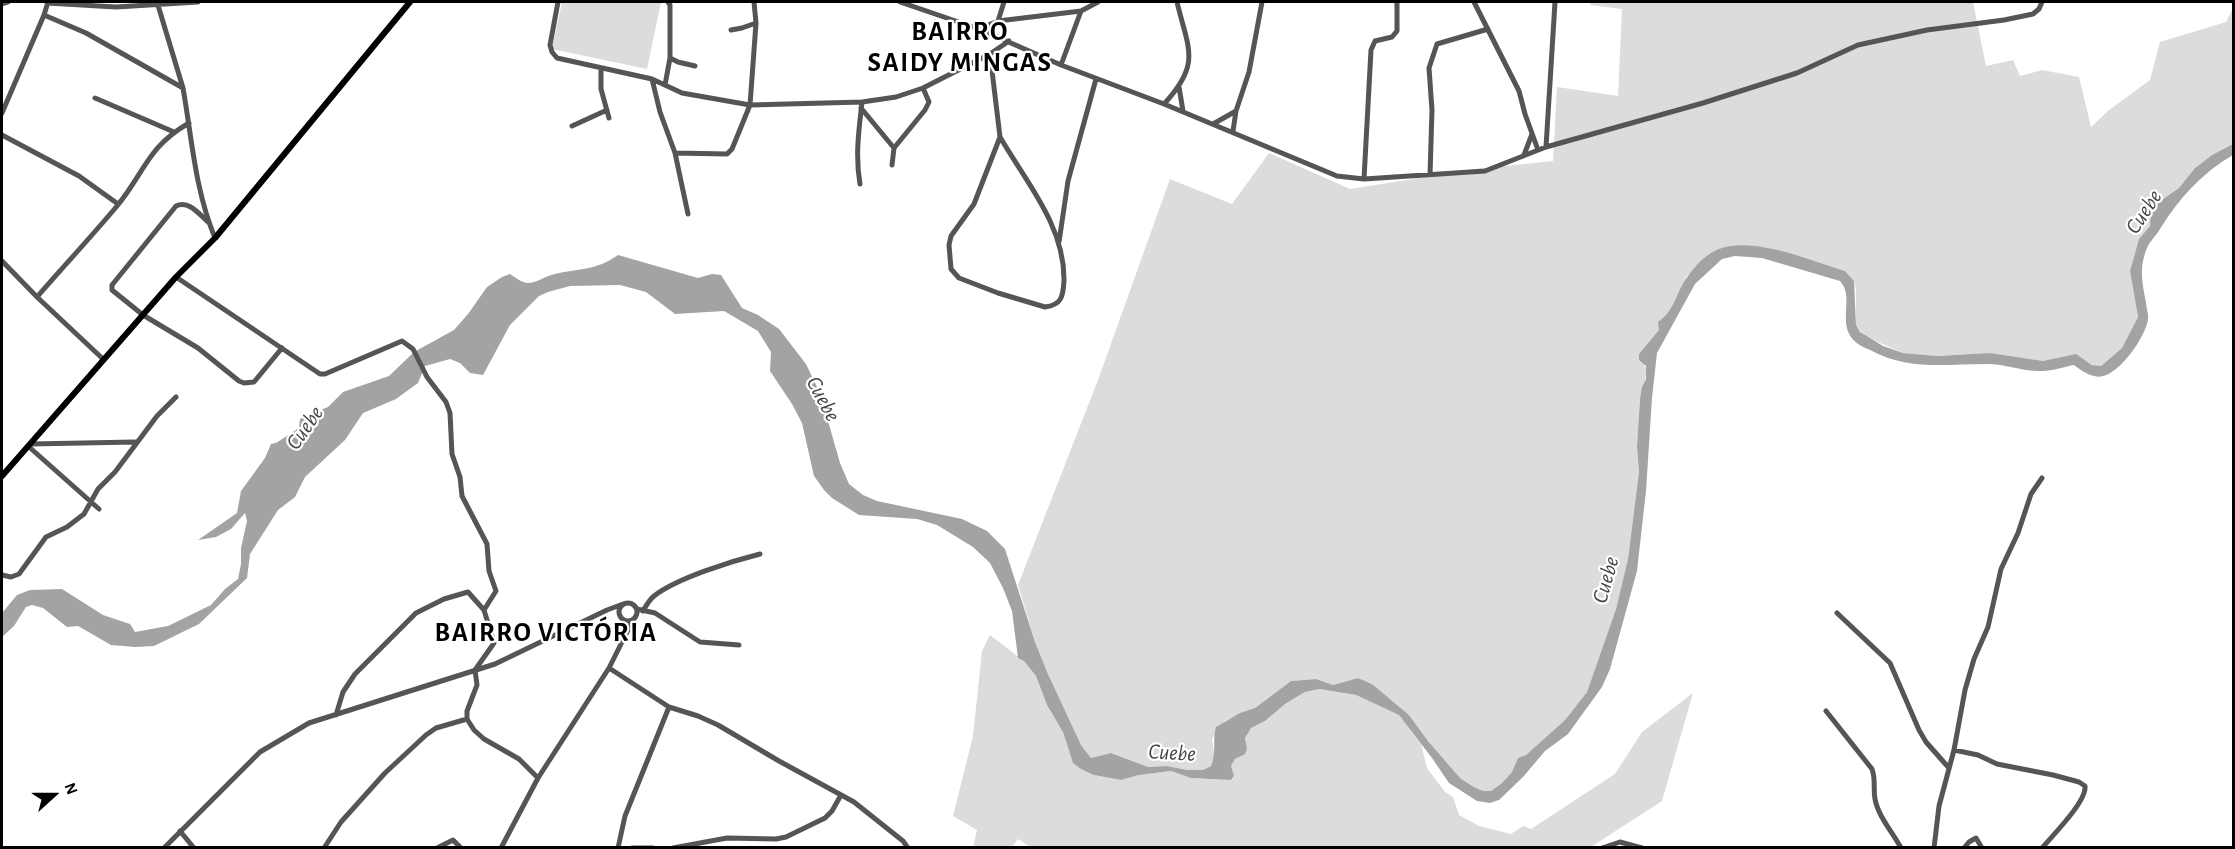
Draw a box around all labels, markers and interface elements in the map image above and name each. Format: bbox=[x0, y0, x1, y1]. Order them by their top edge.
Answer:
district label: BAIRRO SAIDY MINGAS bbox=[868, 16, 1052, 79]
water label: Cuebe bbox=[2120, 185, 2168, 239]
water label: Cuebe bbox=[800, 372, 846, 426]
water label: Cuebe bbox=[281, 401, 329, 455]
water label: Cuebe bbox=[1587, 554, 1625, 606]
district label: BAIRRO VICTÓRIA bbox=[435, 617, 657, 649]
water label: Cuebe bbox=[1148, 739, 1196, 767]
north arrow bbox=[24, 765, 84, 825]
text: N bbox=[61, 780, 80, 797]

